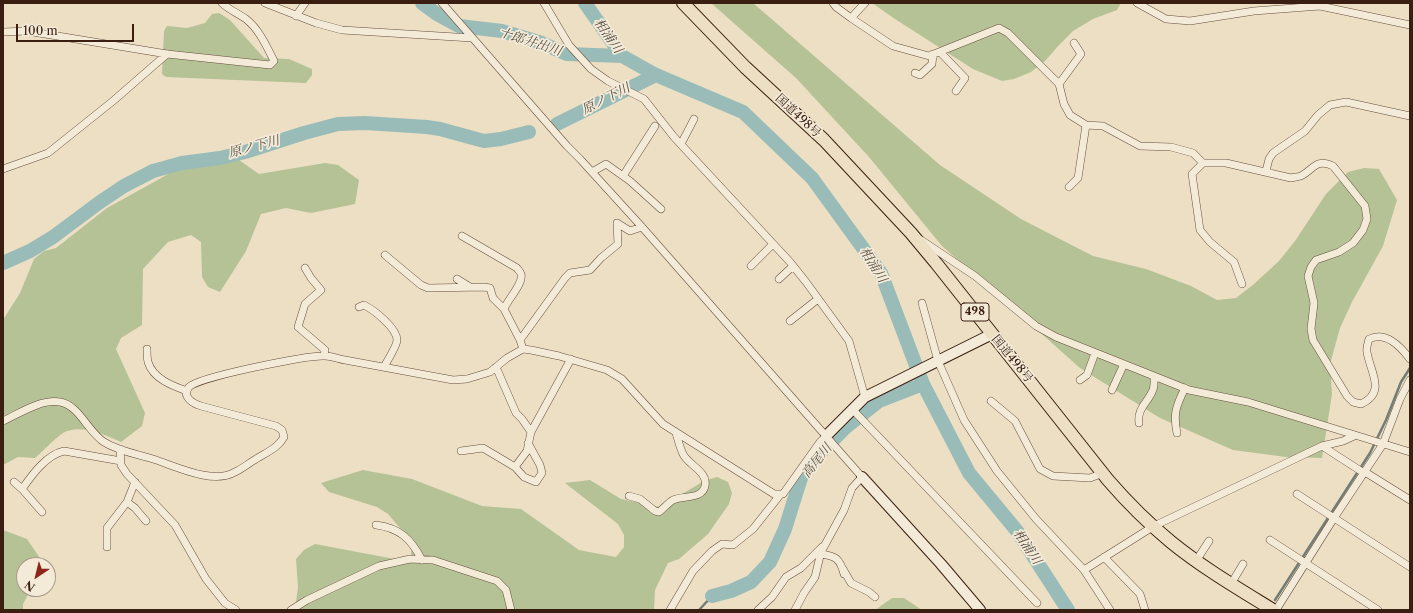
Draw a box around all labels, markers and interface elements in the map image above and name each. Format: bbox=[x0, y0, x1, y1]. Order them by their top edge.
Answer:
scale bar bbox=[18, 16, 136, 42]
water label: 相浦川 bbox=[590, 16, 626, 56]
text: 100 m bbox=[23, 23, 58, 38]
water label: 十郎井出川 bbox=[497, 25, 563, 59]
water label: 原ノ下川 bbox=[579, 80, 633, 118]
street label: 国道498号 bbox=[772, 91, 824, 141]
water label: 原ノ下川 bbox=[227, 133, 281, 161]
water label: 相浦川 bbox=[856, 244, 890, 286]
road number: 498 bbox=[961, 303, 989, 321]
street label: 国道498号 bbox=[988, 332, 1036, 386]
water label: 高尾川 bbox=[799, 441, 835, 481]
water label: 相浦川 bbox=[1010, 526, 1044, 568]
north arrow bbox=[16, 557, 56, 597]
text: N bbox=[22, 578, 38, 594]

